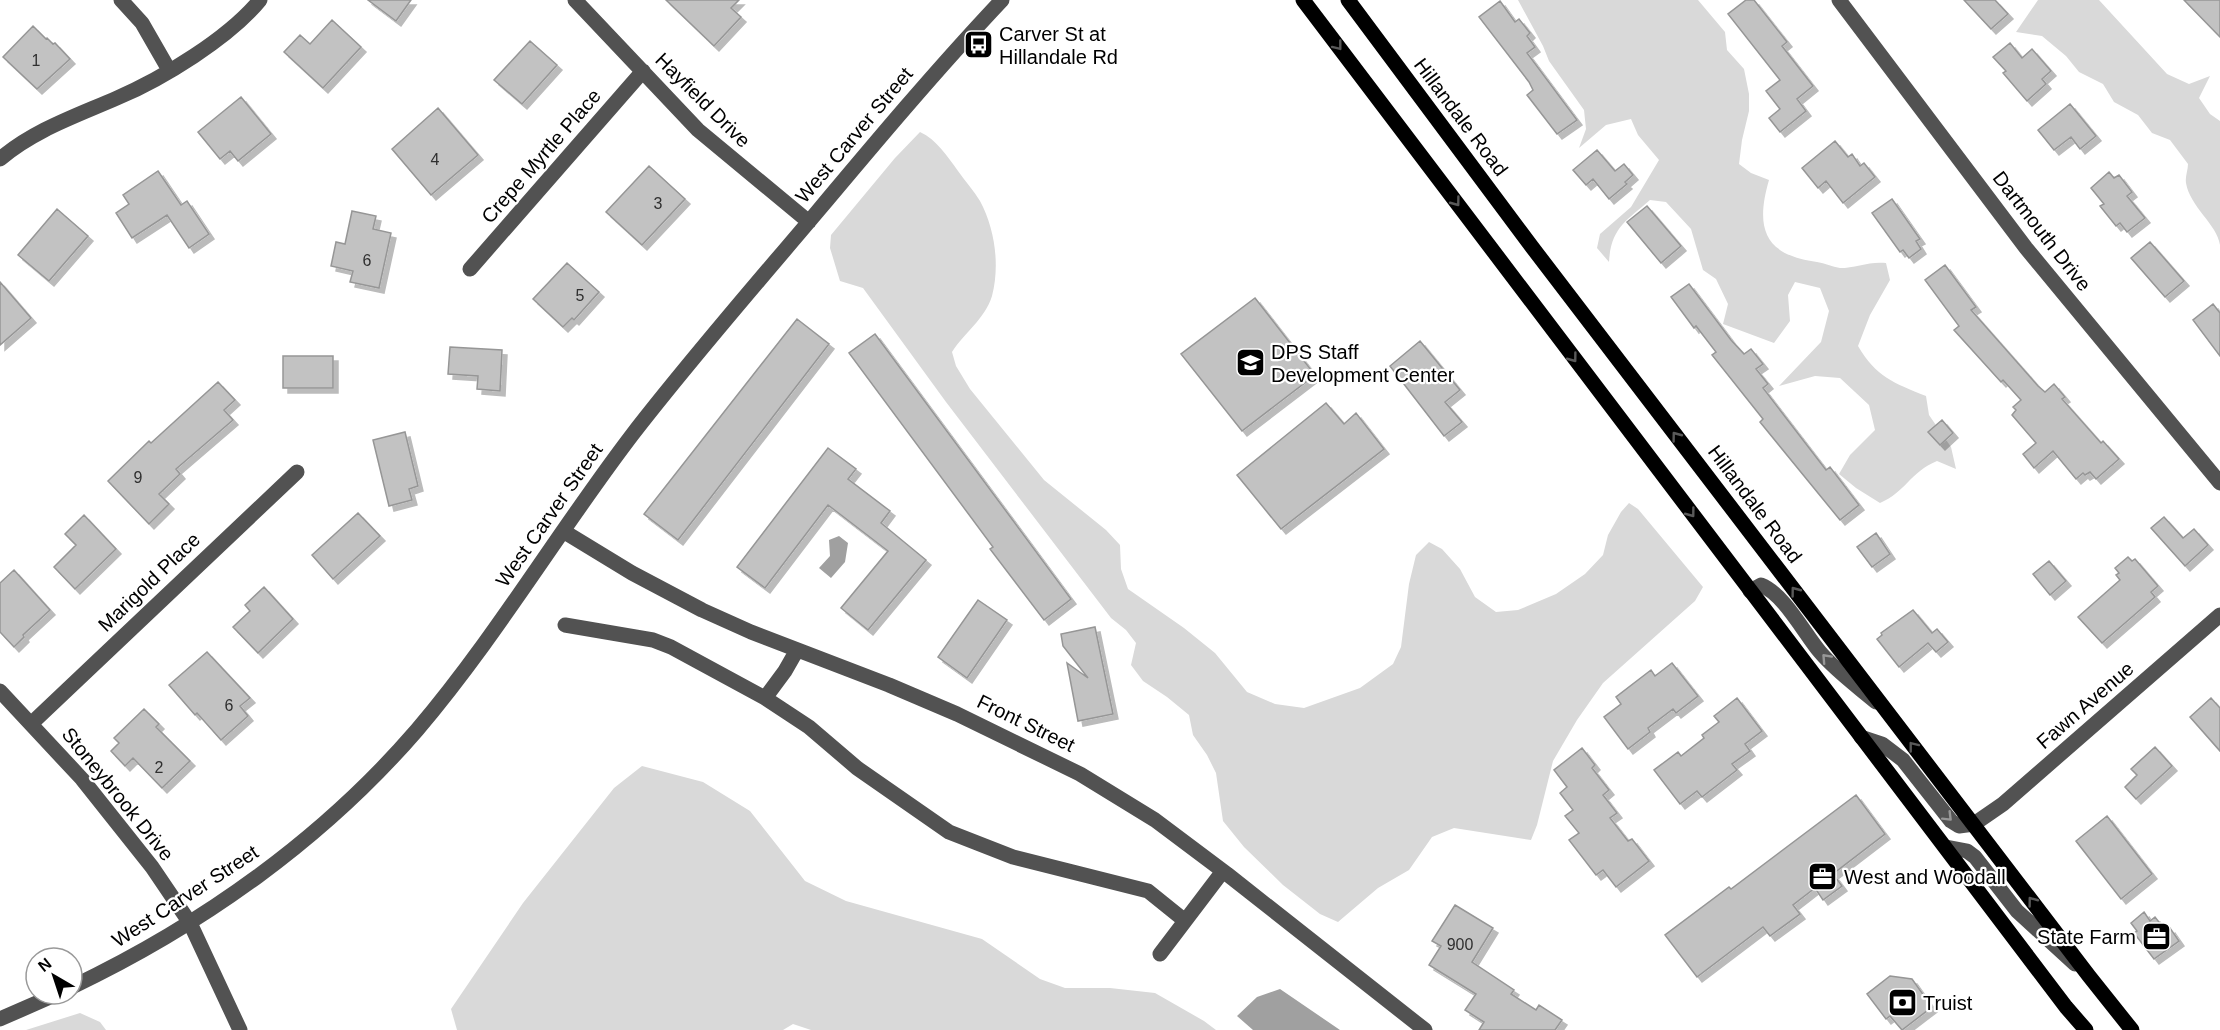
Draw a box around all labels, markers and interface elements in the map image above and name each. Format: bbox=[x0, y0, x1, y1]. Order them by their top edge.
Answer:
place label: Carver St at Hillandale Rd bbox=[999, 23, 1118, 68]
bus stop icon: Carver St at Hillandale Rd bbox=[962, 29, 994, 61]
one-way arrow bbox=[1331, 40, 1342, 51]
street label: Hayfield Drive bbox=[651, 48, 755, 152]
house number: 1 bbox=[32, 52, 41, 69]
street label: Hillandale Road bbox=[1410, 54, 1512, 180]
street label: West Carver Street bbox=[791, 63, 917, 207]
street label: Crepe Myrtle Place bbox=[477, 85, 605, 227]
house number: 4 bbox=[431, 151, 440, 168]
street label: Dartmouth Drive bbox=[1989, 167, 2095, 295]
house number: 3 bbox=[654, 195, 663, 212]
one-way arrow bbox=[1449, 195, 1460, 206]
house number: 6 bbox=[363, 252, 372, 269]
house number: 5 bbox=[576, 287, 585, 304]
place label: DPS Staff Development Center bbox=[1271, 341, 1455, 386]
school or university icon: DPS Staff Development Center bbox=[1234, 347, 1266, 379]
one-way arrow bbox=[1566, 351, 1577, 362]
one-way arrow bbox=[1673, 432, 1684, 443]
street label: West Carver Street bbox=[491, 439, 607, 591]
street label: Hillandale Road bbox=[1704, 441, 1806, 567]
house number: 9 bbox=[134, 469, 143, 486]
one-way arrow bbox=[1683, 507, 1694, 518]
street label: Marigold Place bbox=[94, 528, 204, 636]
one-way arrow bbox=[1791, 587, 1802, 598]
one-way arrow bbox=[1822, 654, 1833, 665]
street label: Fawn Avenue bbox=[2032, 657, 2138, 753]
street label: Front Street bbox=[974, 690, 1079, 756]
house number: 6 bbox=[225, 697, 234, 714]
street label: Stoneybrook Drive bbox=[58, 723, 178, 865]
one-way arrow bbox=[1910, 742, 1921, 753]
house number: 2 bbox=[155, 759, 164, 776]
one-way arrow bbox=[1941, 810, 1952, 820]
street label: West Carver Street bbox=[108, 840, 263, 951]
office icon: West and Woodall bbox=[1807, 861, 1839, 893]
place label: West and Woodall bbox=[1844, 866, 2006, 888]
one-way arrow bbox=[2028, 896, 2039, 907]
office icon: State Farm bbox=[2141, 921, 2173, 953]
place label: State Farm bbox=[2037, 926, 2136, 948]
house number: 900 bbox=[1447, 936, 1473, 953]
north arrow bbox=[24, 946, 84, 1006]
text: N bbox=[35, 954, 55, 975]
bank icon: Truist bbox=[1886, 987, 1918, 1019]
place label: Truist bbox=[1923, 992, 1973, 1014]

